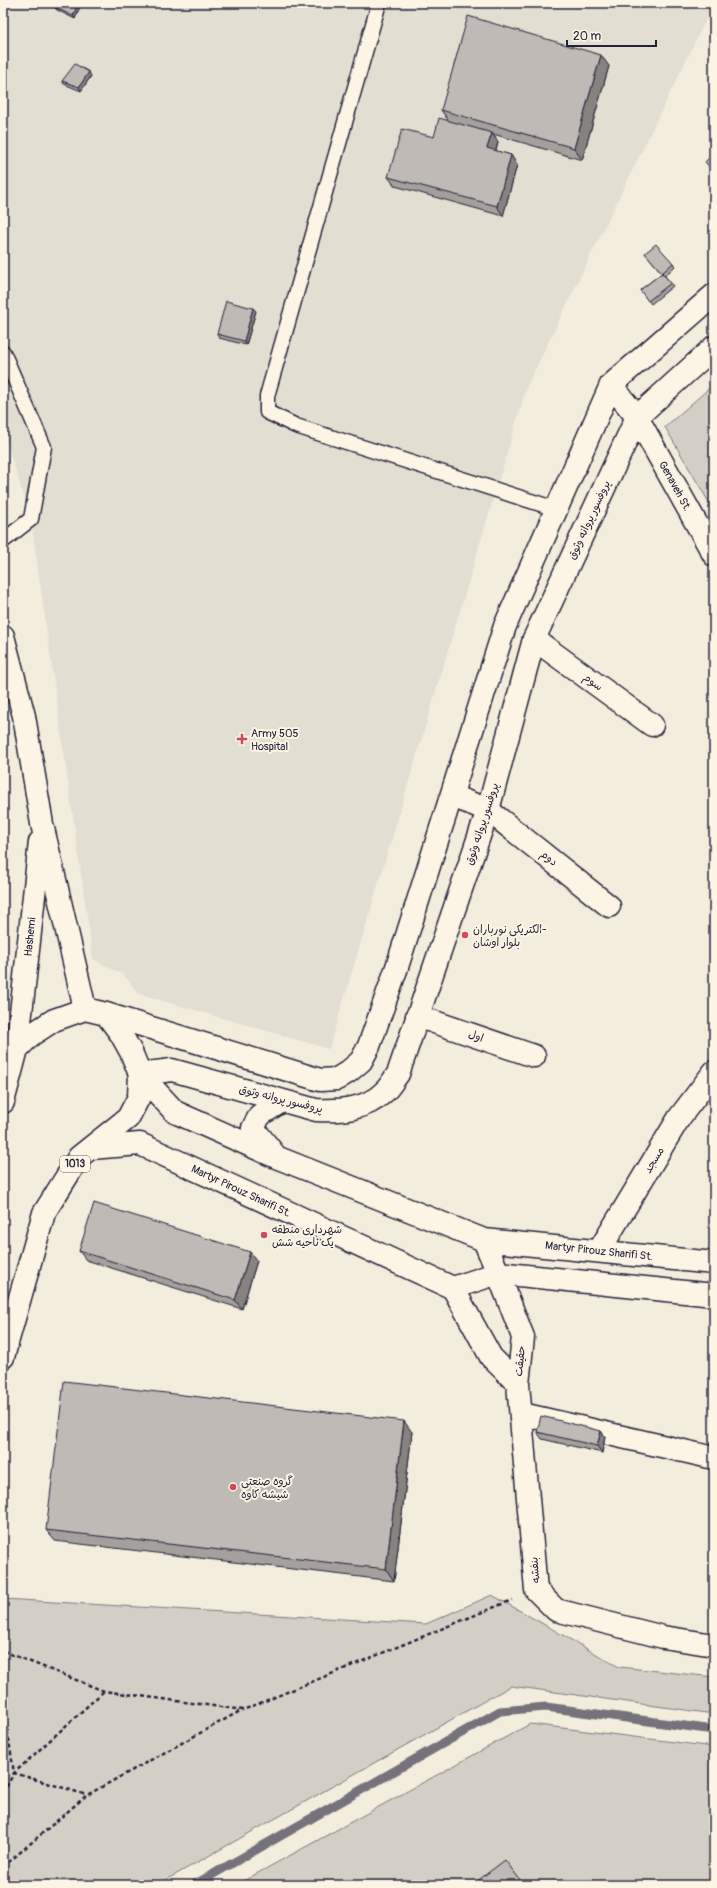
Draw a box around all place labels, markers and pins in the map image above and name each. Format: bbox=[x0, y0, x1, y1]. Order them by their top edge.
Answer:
place label: Army 505 Hospital bbox=[251, 727, 298, 753]
marker: Army 505 Hospital bbox=[236, 733, 248, 745]
place label: الکتریکی نورباران- بلوار اوشان bbox=[473, 923, 547, 950]
marker: الکتریکی نورباران- بلوار اوشان bbox=[460, 930, 470, 940]
place label: شهرداری منطقه یک ناحیه شش bbox=[272, 1223, 342, 1249]
marker: شهرداری منطقه یک ناحیه شش bbox=[259, 1230, 269, 1240]
place label: گروه صنعتی شیشه کاوه bbox=[241, 1475, 293, 1501]
marker: گروه صنعتی شیشه کاوه bbox=[228, 1482, 238, 1492]

